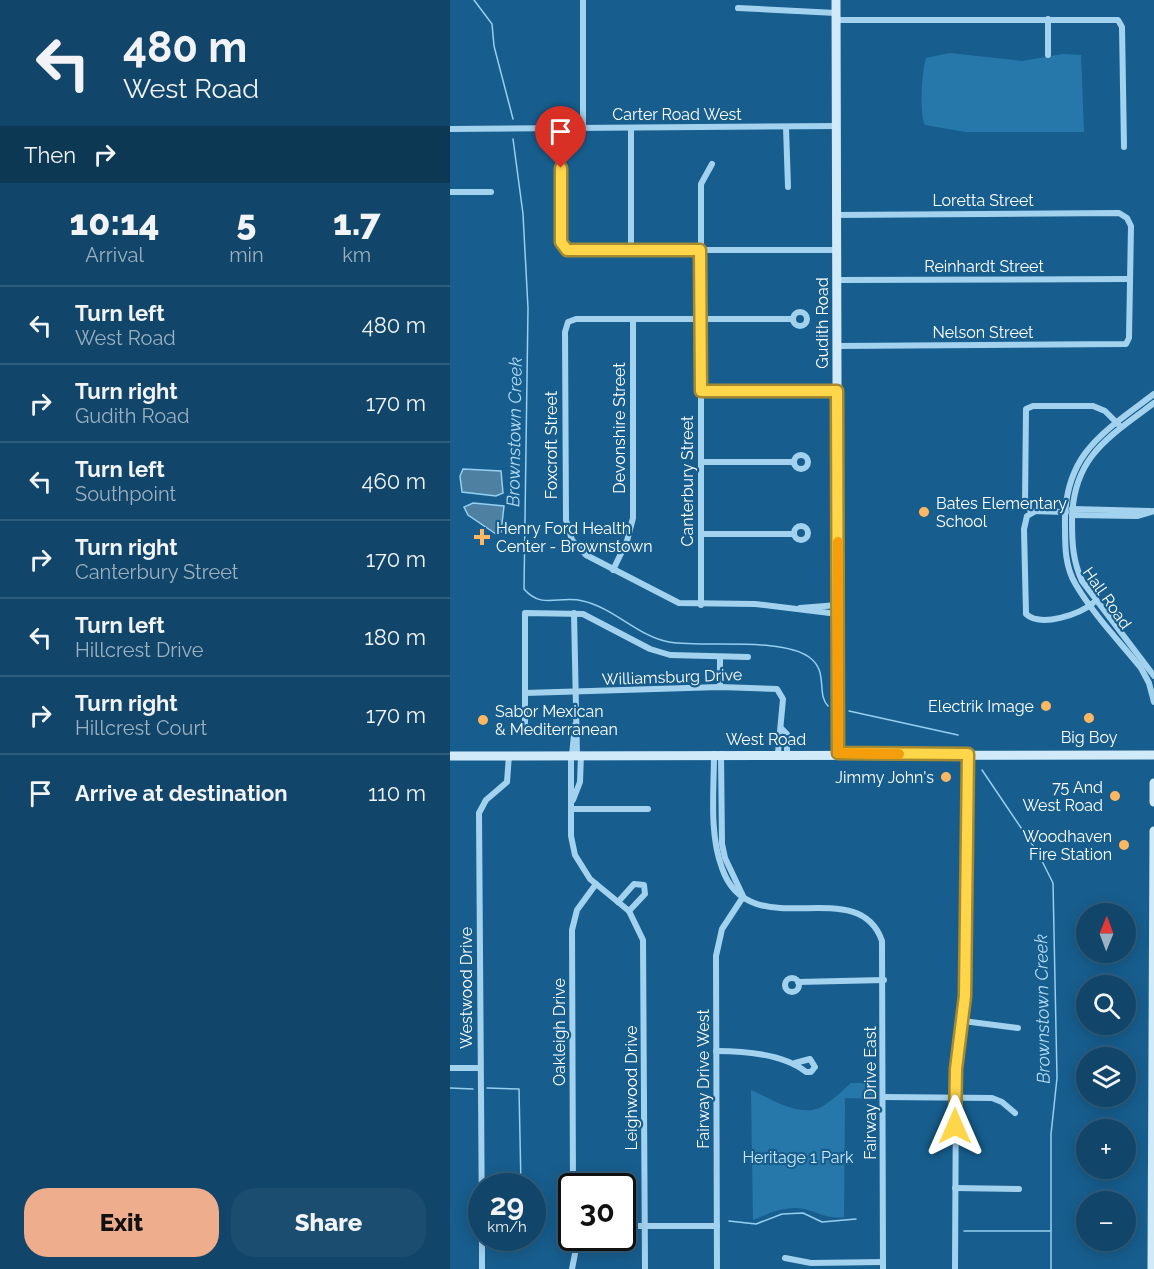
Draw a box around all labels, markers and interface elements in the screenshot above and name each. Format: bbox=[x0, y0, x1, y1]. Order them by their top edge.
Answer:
text: 480 m bbox=[123, 23, 247, 72]
icon: left bbox=[24, 24, 102, 102]
text: West Road bbox=[123, 73, 259, 104]
street label: Carter Road West bbox=[612, 105, 742, 124]
pin bbox=[535, 106, 586, 168]
icon: arrive bbox=[544, 115, 577, 148]
icon: right bbox=[88, 138, 121, 171]
text: Then bbox=[24, 142, 76, 168]
street label: Loretta Street bbox=[932, 191, 1034, 210]
text: 10:14 bbox=[70, 201, 160, 243]
text: 5 bbox=[236, 201, 256, 243]
text: 1.7 bbox=[333, 201, 380, 243]
text: Arrival bbox=[85, 243, 144, 267]
text: min bbox=[229, 243, 264, 267]
text: km bbox=[342, 243, 371, 267]
street label: Reinhardt Street bbox=[924, 257, 1044, 276]
street label: Gudith Road bbox=[813, 277, 832, 369]
text: Turn left bbox=[75, 300, 165, 326]
icon: left bbox=[24, 309, 57, 342]
text: 480 m bbox=[362, 312, 426, 338]
street label: Nelson Street bbox=[933, 323, 1034, 342]
text: West Road bbox=[75, 326, 176, 350]
water label: Brownstown Creek bbox=[502, 357, 526, 507]
street label: Devonshire Street bbox=[610, 362, 629, 494]
text: Turn right bbox=[75, 378, 178, 404]
icon: right bbox=[24, 387, 57, 420]
text: 170 m bbox=[366, 390, 426, 416]
street label: Foxcroft Street bbox=[542, 390, 561, 499]
text: Gudith Road bbox=[75, 404, 189, 428]
street label: Canterbury Street bbox=[678, 415, 697, 546]
text: Turn left bbox=[75, 456, 165, 482]
icon: left bbox=[24, 465, 57, 498]
text: 460 m bbox=[361, 468, 426, 494]
text: Southpoint bbox=[75, 482, 176, 506]
place label: Bates Elementary School bbox=[936, 494, 1067, 531]
marker: Bates Elementary School bbox=[917, 505, 931, 519]
place label: Henry Ford Health Center - Brownstown bbox=[496, 519, 652, 556]
marker: Henry Ford Health Center - Brownstown bbox=[473, 528, 491, 546]
text: Turn right bbox=[75, 534, 178, 560]
icon: right bbox=[24, 543, 57, 576]
text: 170 m bbox=[366, 546, 426, 572]
text: Canterbury Street bbox=[75, 560, 239, 584]
street label: Hall Road bbox=[1079, 563, 1135, 633]
text: Turn left bbox=[75, 612, 165, 638]
icon: left bbox=[24, 621, 57, 654]
text: 180 m bbox=[364, 624, 426, 650]
text: Hillcrest Drive bbox=[75, 638, 204, 662]
street label: Williamsburg Drive bbox=[601, 665, 743, 689]
text: Turn right bbox=[75, 690, 178, 716]
place label: Electrik Image bbox=[928, 697, 1034, 716]
icon: right bbox=[24, 699, 57, 732]
marker: Electrik Image bbox=[1039, 699, 1053, 713]
text: 170 m bbox=[366, 702, 426, 728]
place label: Sabor Mexican & Mediterranean bbox=[495, 702, 618, 739]
marker: Big Boy bbox=[1082, 711, 1096, 725]
marker: Sabor Mexican & Mediterranean bbox=[476, 713, 490, 727]
text: Hillcrest Court bbox=[75, 716, 207, 740]
place label: Big Boy bbox=[1061, 728, 1118, 747]
street label: West Road bbox=[726, 730, 806, 749]
place label: Jimmy John's bbox=[835, 768, 934, 787]
marker: Jimmy John's bbox=[939, 770, 953, 784]
icon: arrive bbox=[24, 777, 57, 810]
place label: 75 And West Road bbox=[1022, 778, 1103, 815]
text: Arrive at destination bbox=[75, 780, 288, 806]
text: 110 m bbox=[368, 780, 426, 806]
marker: 75 And West Road bbox=[1108, 789, 1122, 803]
place label: Woodhaven Fire Station bbox=[1023, 827, 1112, 864]
marker: Woodhaven Fire Station bbox=[1117, 838, 1131, 852]
north arrow bbox=[1076, 903, 1136, 963]
map controls bbox=[1076, 903, 1136, 1251]
street label: Westwood Drive bbox=[457, 927, 476, 1049]
water label: Brownstown Creek bbox=[1030, 934, 1054, 1084]
button: search bbox=[1076, 975, 1136, 1035]
street label: Oakleigh Drive bbox=[550, 978, 569, 1086]
street label: Fairway Drive West bbox=[694, 1009, 713, 1149]
street label: Leighwood Drive bbox=[622, 1025, 641, 1151]
street label: Fairway Drive East bbox=[861, 1026, 880, 1160]
button: layers bbox=[1076, 1047, 1136, 1107]
position arrow bbox=[923, 1094, 987, 1158]
button: + bbox=[1076, 1119, 1136, 1179]
park label: Heritage 1 Park bbox=[742, 1148, 854, 1167]
speed limit sign: 30 bbox=[558, 1173, 636, 1251]
text: 29 bbox=[490, 1187, 524, 1222]
button: Exit bbox=[24, 1188, 219, 1257]
button: Share bbox=[231, 1188, 426, 1257]
button: − bbox=[1076, 1191, 1136, 1251]
text: km/h bbox=[487, 1218, 527, 1236]

